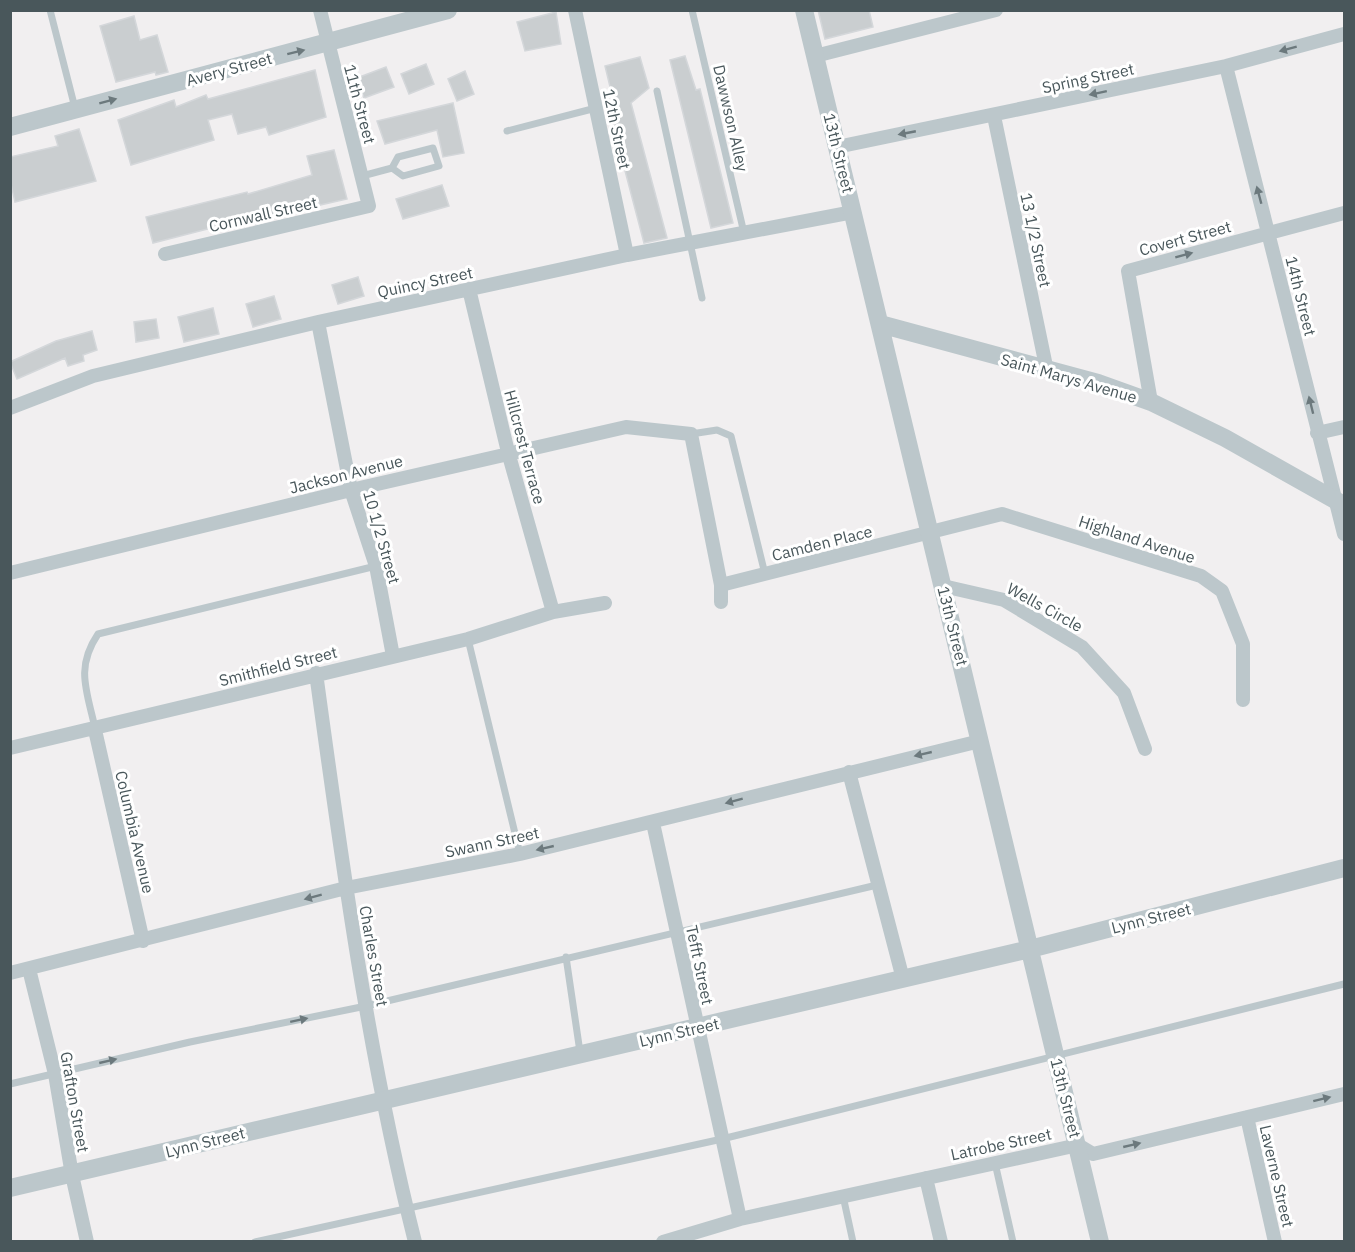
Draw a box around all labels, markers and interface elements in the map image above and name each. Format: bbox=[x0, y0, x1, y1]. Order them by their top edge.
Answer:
one-way arrow bbox=[1279, 45, 1297, 55]
one-way arrow bbox=[287, 46, 305, 56]
street label: Avery Street bbox=[184, 48, 274, 90]
street label: Spring Street bbox=[1040, 58, 1136, 98]
street label: 11th Street bbox=[340, 62, 380, 146]
street label: Dawwson Alley bbox=[709, 63, 753, 173]
street label: 12th Street bbox=[599, 87, 635, 171]
one-way arrow bbox=[1088, 89, 1107, 98]
one-way arrow bbox=[98, 96, 117, 106]
street label: 13th Street bbox=[819, 111, 859, 195]
one-way arrow bbox=[897, 129, 916, 138]
one-way arrow bbox=[1254, 186, 1264, 204]
street label: 13 1/2 Street bbox=[1016, 191, 1056, 289]
street label: Cornwall Street bbox=[207, 192, 319, 236]
street label: Covert Street bbox=[1137, 216, 1233, 260]
one-way arrow bbox=[1175, 250, 1193, 259]
street label: 14th Street bbox=[1281, 254, 1321, 338]
street label: Quincy Street bbox=[375, 262, 475, 302]
street label: Saint Marys Avenue bbox=[999, 349, 1140, 407]
street label: Hillcrest Terrace bbox=[500, 388, 550, 507]
one-way arrow bbox=[1305, 396, 1315, 414]
street label: Jackson Avenue bbox=[287, 450, 405, 498]
street label: 10 1/2 Street bbox=[359, 488, 405, 586]
street label: Highland Avenue bbox=[1076, 511, 1198, 567]
street label: Camden Place bbox=[770, 521, 874, 565]
street label: Wells Circle bbox=[1003, 578, 1087, 636]
street label: 13th Street bbox=[933, 584, 973, 668]
street label: Smithfield Street bbox=[217, 642, 339, 690]
one-way arrow bbox=[914, 750, 933, 760]
street label: Columbia Avenue bbox=[111, 769, 159, 896]
one-way arrow bbox=[725, 797, 743, 807]
street label: Swann Street bbox=[443, 822, 541, 862]
one-way arrow bbox=[536, 844, 554, 854]
one-way arrow bbox=[304, 892, 322, 902]
street label: Lynn Street bbox=[1109, 898, 1193, 938]
street label: Charles Street bbox=[355, 904, 393, 1008]
street label: Tefft Street bbox=[682, 924, 718, 1006]
street label: Lynn Street bbox=[637, 1013, 721, 1051]
one-way arrow bbox=[290, 1014, 308, 1024]
street label: Grafton Street bbox=[56, 1050, 94, 1154]
one-way arrow bbox=[99, 1056, 118, 1066]
street label: 13th Street bbox=[1046, 1056, 1086, 1140]
one-way arrow bbox=[1313, 1094, 1331, 1104]
street label: Lynn Street bbox=[163, 1122, 247, 1162]
street label: Laverne Street bbox=[1256, 1123, 1298, 1229]
street label: Latrobe Street bbox=[949, 1124, 1053, 1164]
one-way arrow bbox=[1123, 1139, 1142, 1149]

